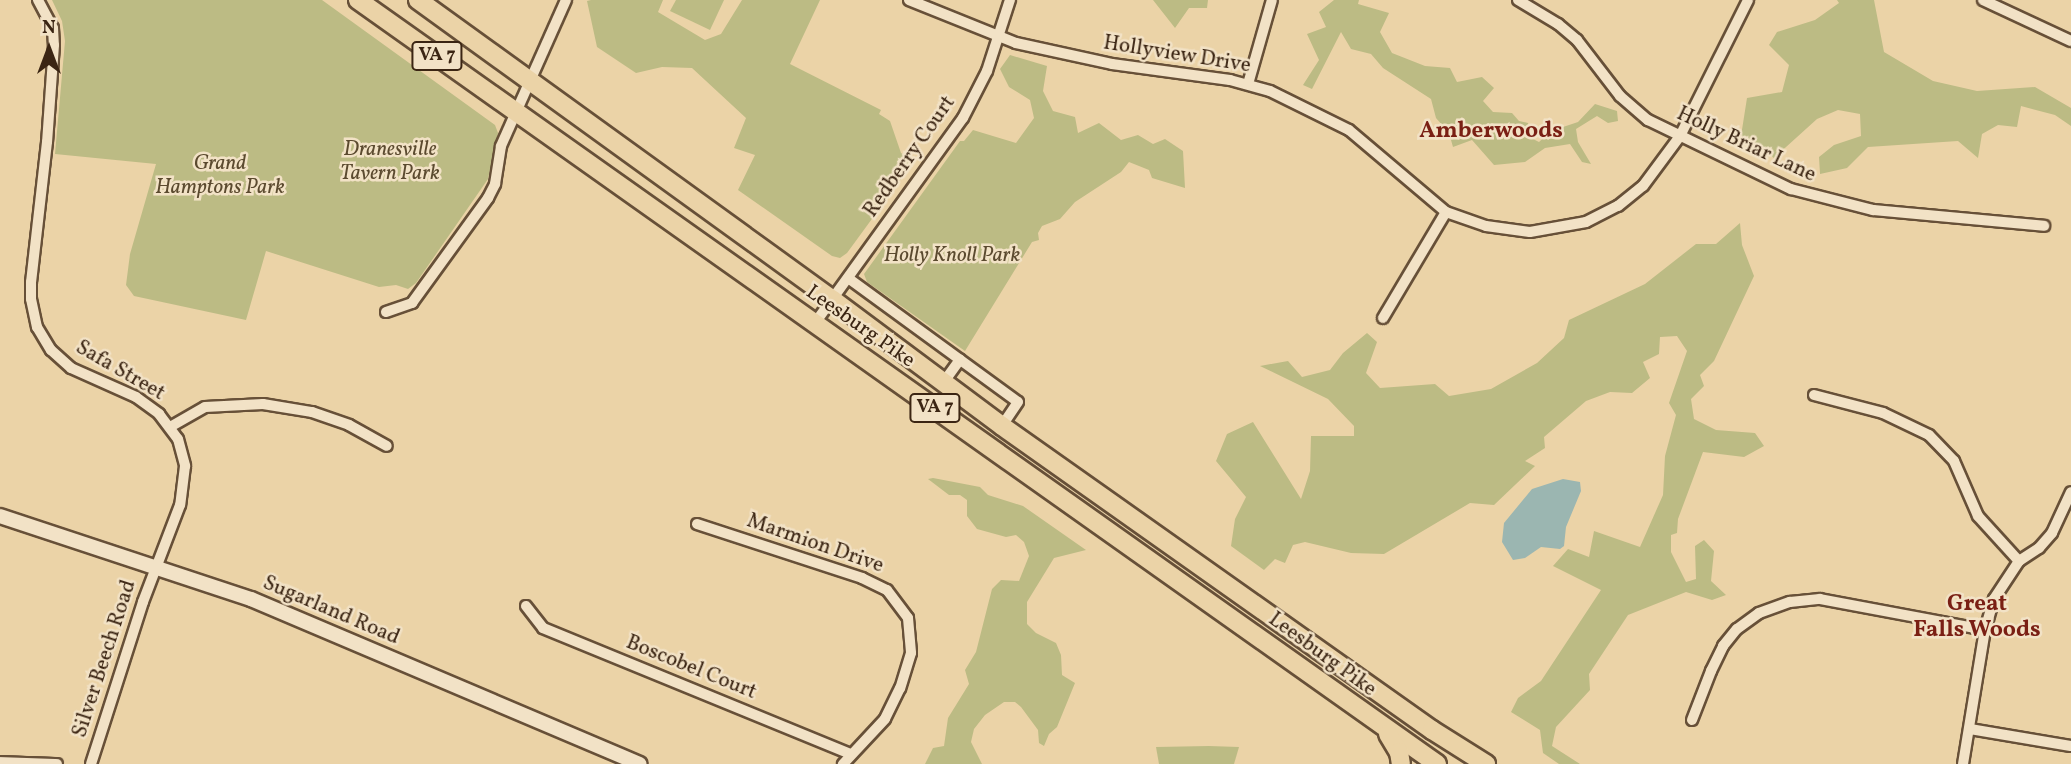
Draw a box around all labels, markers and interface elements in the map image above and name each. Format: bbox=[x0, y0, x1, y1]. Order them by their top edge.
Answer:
north arrow bbox=[14, 14, 84, 84]
text: N bbox=[42, 15, 56, 41]
street label: Hollyview Drive bbox=[1101, 31, 1253, 79]
road number: VA 7 bbox=[411, 40, 463, 72]
street label: Redberry Court bbox=[859, 91, 961, 223]
street label: Holly Briar Lane bbox=[1672, 102, 1820, 188]
district label: Amberwoods bbox=[1419, 117, 1563, 145]
park label: Dranesville Tavern Park bbox=[340, 137, 440, 187]
park label: Grand Hamptons Park bbox=[155, 151, 285, 201]
park label: Holly Knoll Park bbox=[884, 243, 1020, 269]
street label: Leesburg Pike bbox=[801, 280, 919, 374]
street label: Safa Street bbox=[71, 335, 169, 407]
road number: VA 7 bbox=[909, 392, 961, 424]
street label: Marmion Drive bbox=[743, 509, 887, 579]
street label: Sugarland Road bbox=[259, 571, 403, 651]
street label: Silver Beech Road bbox=[68, 577, 142, 741]
district label: Great Falls Woods bbox=[1913, 590, 2041, 644]
street label: Leesburg Pike bbox=[1263, 607, 1381, 703]
street label: Boscobel Court bbox=[622, 630, 760, 706]

